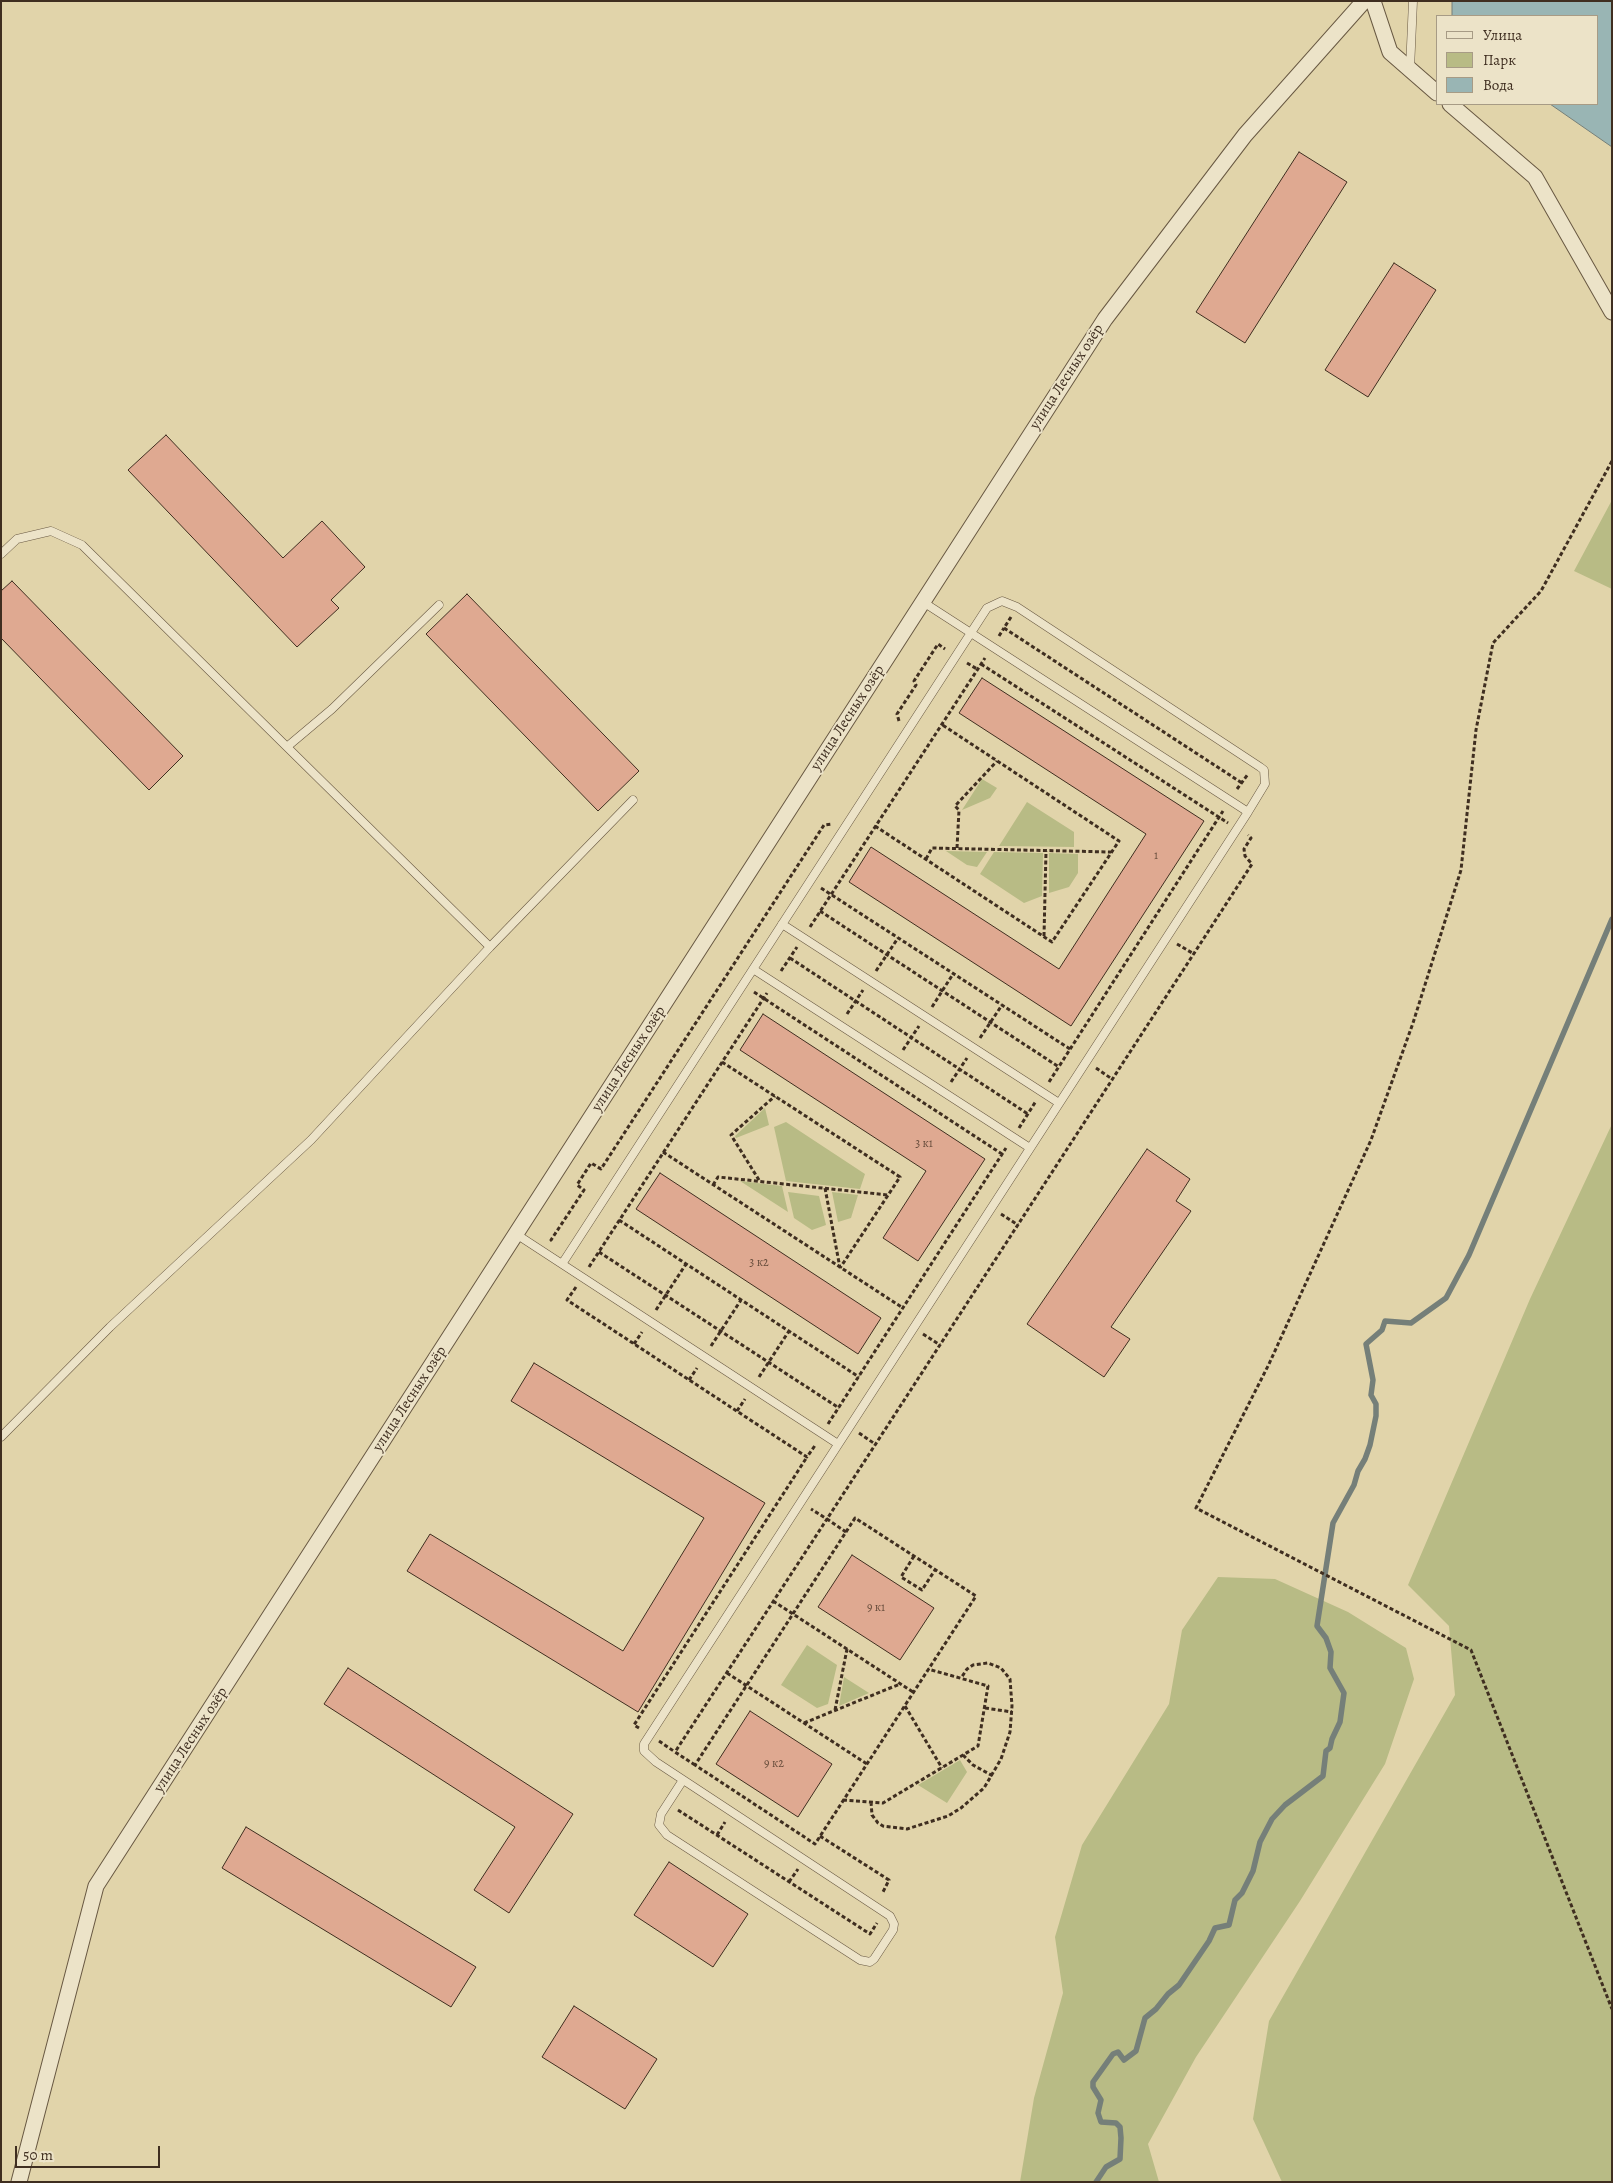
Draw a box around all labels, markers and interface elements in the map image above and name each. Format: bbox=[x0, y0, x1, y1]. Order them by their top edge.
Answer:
legend bbox=[1436, 15, 1598, 105]
text: Улица bbox=[1483, 25, 1522, 45]
text: Парк bbox=[1483, 50, 1516, 70]
text: Вода bbox=[1483, 75, 1514, 95]
street label: улица Лесных озёр bbox=[1026, 321, 1108, 433]
street label: улица Лесных озёр bbox=[807, 662, 889, 774]
house number: 1 bbox=[1154, 849, 1158, 863]
street label: улица Лесных озёр bbox=[588, 1003, 670, 1115]
house number: 3 к1 bbox=[915, 1137, 933, 1151]
house number: 3 к2 bbox=[749, 1256, 769, 1270]
street label: улица Лесных озёр bbox=[369, 1343, 451, 1455]
house number: 9 к1 bbox=[867, 1601, 885, 1615]
street label: улица Лесных озёр bbox=[150, 1684, 232, 1796]
house number: 9 к2 bbox=[764, 1757, 784, 1771]
scale bar bbox=[18, 2136, 162, 2168]
text: 50 m bbox=[23, 2145, 53, 2165]

